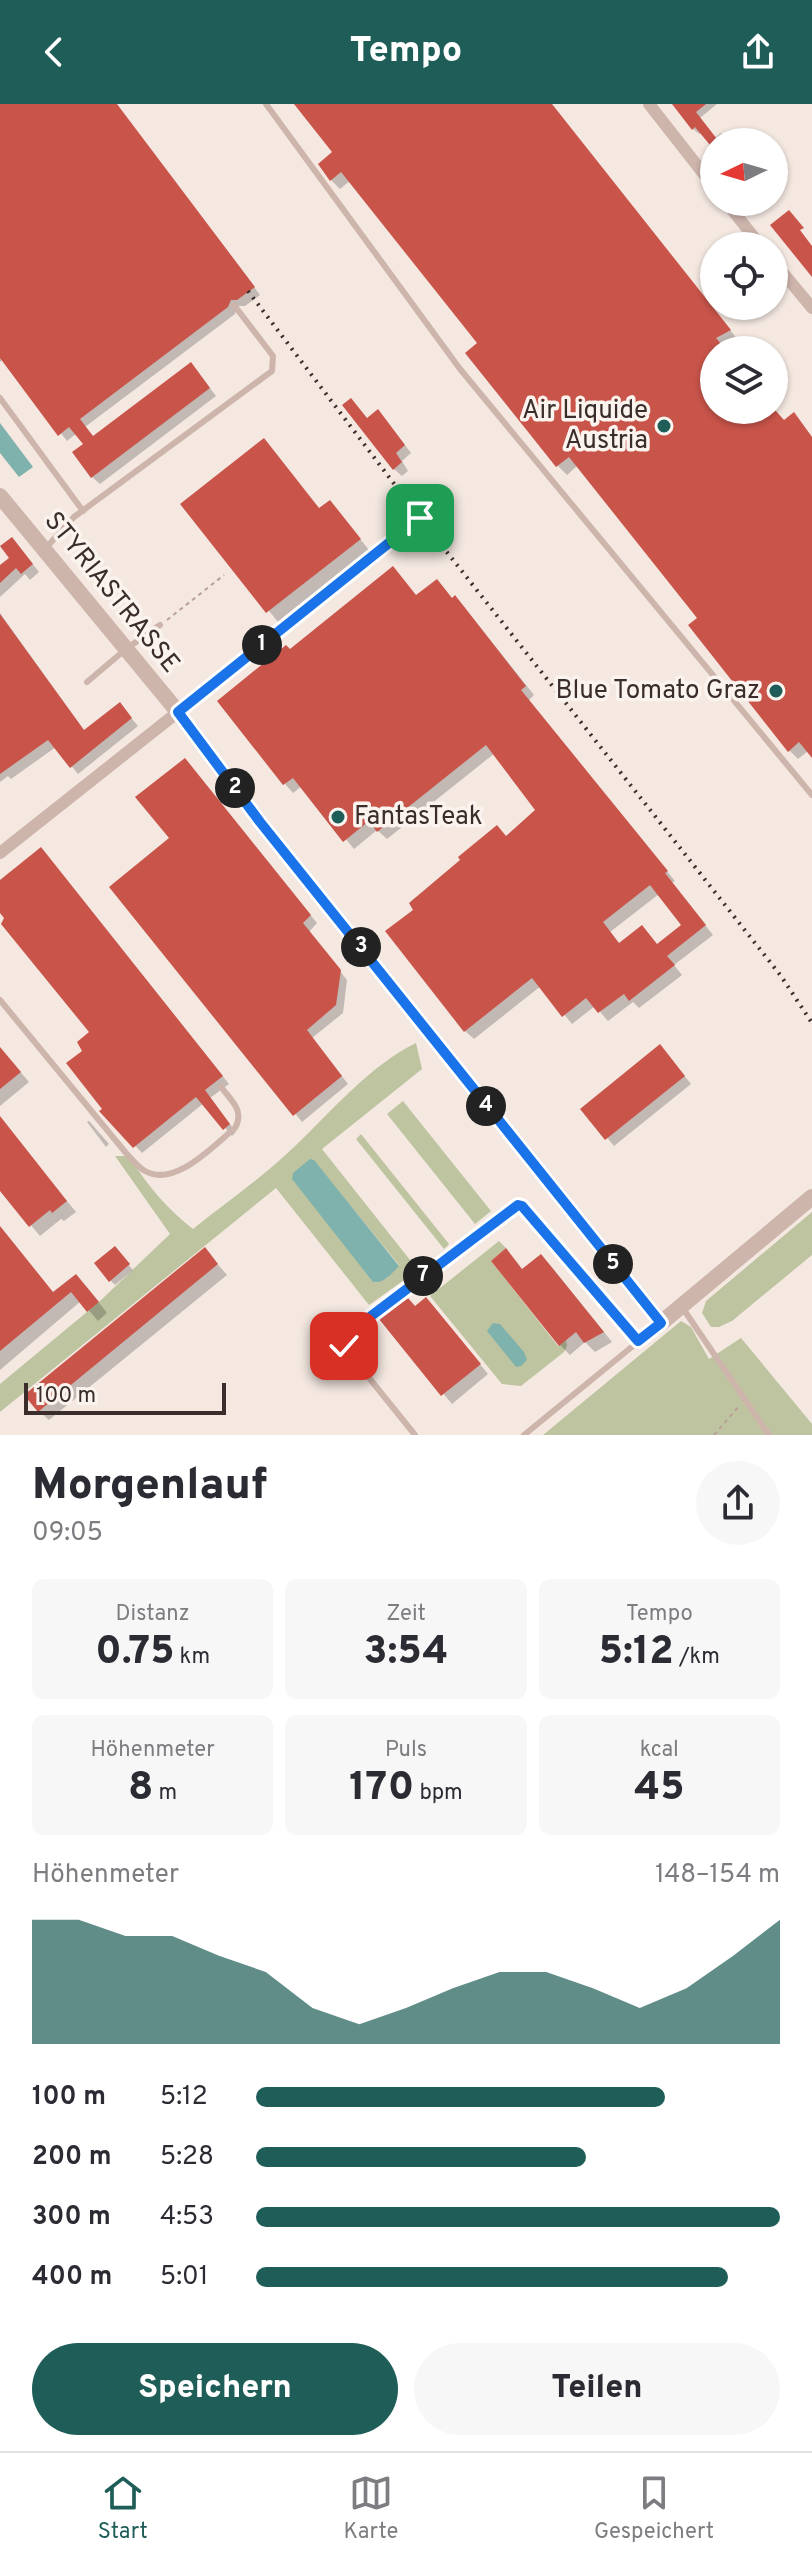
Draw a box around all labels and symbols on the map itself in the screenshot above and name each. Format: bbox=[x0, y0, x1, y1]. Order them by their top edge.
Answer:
north arrow bbox=[700, 128, 788, 216]
place label: Air Liquide Austria bbox=[522, 395, 648, 458]
marker: Air Liquide Austria bbox=[655, 417, 673, 435]
pin bbox=[386, 484, 454, 552]
street label: STYRIASTRASSE bbox=[36, 506, 186, 680]
pin: 1 bbox=[242, 625, 282, 665]
place label: Blue Tomato Graz bbox=[555, 675, 760, 708]
marker: Blue Tomato Graz bbox=[767, 682, 785, 700]
pin: 2 bbox=[215, 768, 255, 808]
place label: FantasTeak bbox=[354, 801, 483, 834]
marker: FantasTeak bbox=[329, 808, 347, 826]
pin: 3 bbox=[341, 927, 381, 967]
pin: 4 bbox=[466, 1086, 506, 1126]
pin: 5 bbox=[593, 1244, 633, 1284]
pin: 7 bbox=[403, 1256, 443, 1296]
pin bbox=[310, 1312, 378, 1380]
scale bar bbox=[24, 1379, 226, 1415]

